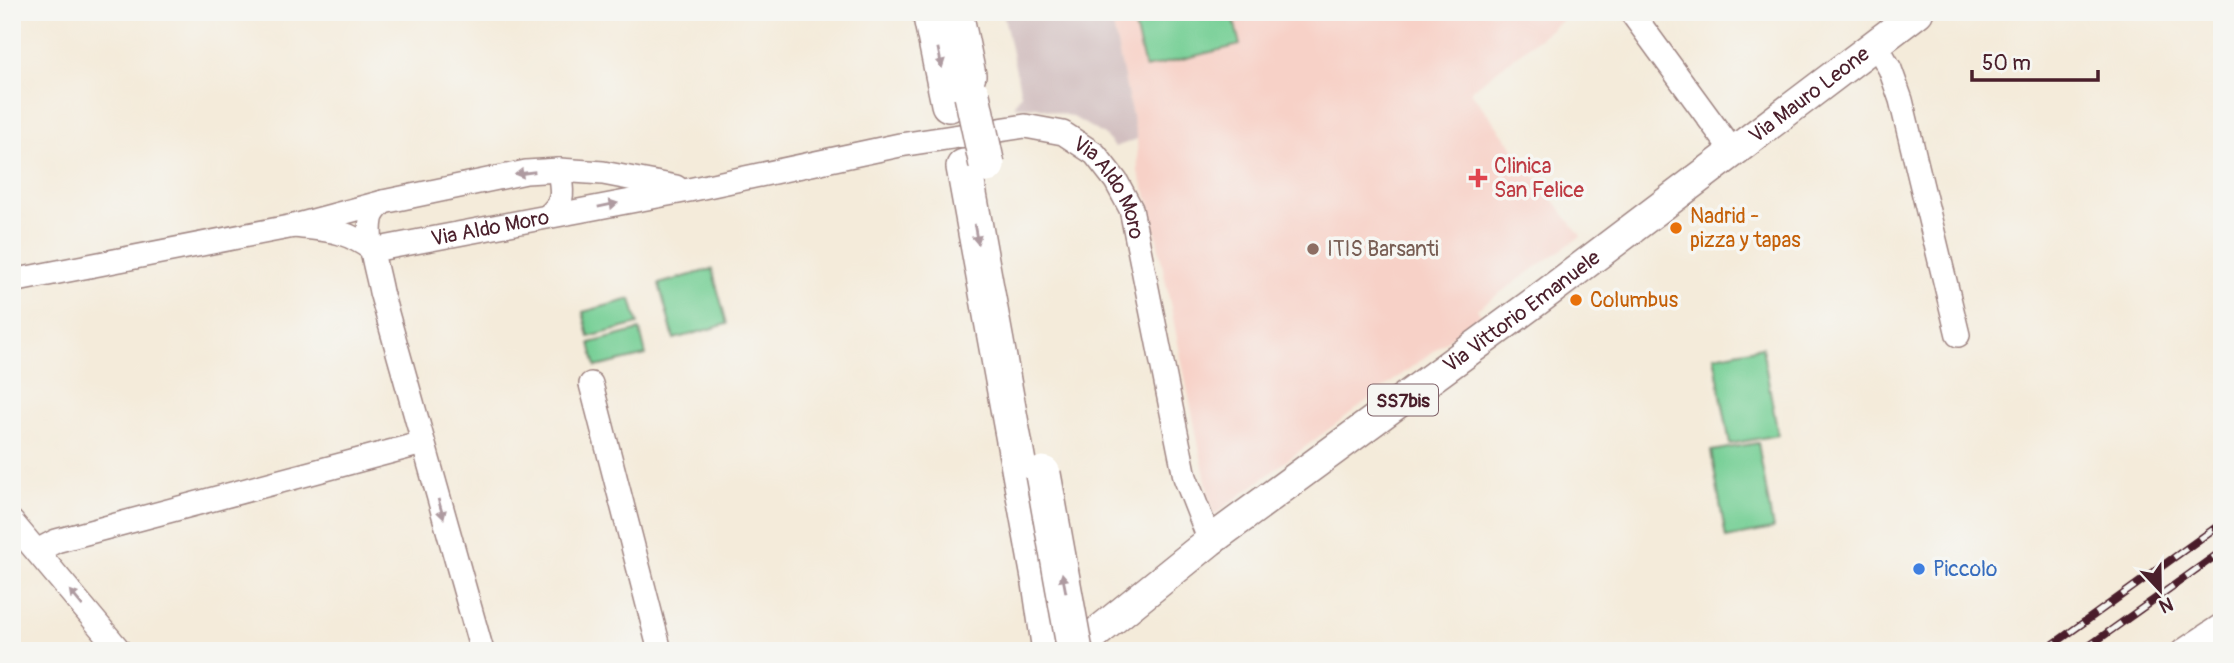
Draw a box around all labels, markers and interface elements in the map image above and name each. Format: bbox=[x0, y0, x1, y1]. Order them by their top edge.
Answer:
scale bar bbox=[1972, 38, 2098, 82]
street label: Via Mauro Leone bbox=[1744, 40, 1875, 149]
one-way arrow bbox=[934, 47, 945, 69]
text: 50 m bbox=[1982, 50, 2031, 77]
street label: Via Aldo Moro bbox=[1068, 130, 1150, 241]
place label: Clinica San Felice bbox=[1494, 153, 1585, 204]
one-way arrow bbox=[514, 168, 536, 179]
marker: Clinica San Felice bbox=[1468, 168, 1488, 188]
one-way arrow bbox=[597, 199, 619, 210]
place label: Nadrid - pizza y tapas bbox=[1690, 203, 1801, 254]
street label: Via Aldo Moro bbox=[429, 204, 551, 253]
marker: Nadrid - pizza y tapas bbox=[1668, 220, 1684, 236]
one-way arrow bbox=[971, 223, 982, 245]
place label: ITIS Barsanti bbox=[1327, 236, 1439, 263]
marker: ITIS Barsanti bbox=[1305, 241, 1321, 257]
street label: Via Vittorio Emanuele bbox=[1438, 244, 1606, 379]
place label: Columbus bbox=[1590, 287, 1679, 314]
marker: Columbus bbox=[1568, 292, 1584, 308]
road number: SS7bis bbox=[1368, 384, 1438, 416]
one-way arrow bbox=[437, 499, 447, 520]
north arrow bbox=[2126, 554, 2196, 624]
place label: Piccolo bbox=[1933, 556, 1997, 583]
marker: Piccolo bbox=[1911, 561, 1927, 577]
one-way arrow bbox=[1059, 572, 1070, 594]
one-way arrow bbox=[69, 590, 84, 607]
text: N bbox=[2155, 591, 2176, 618]

